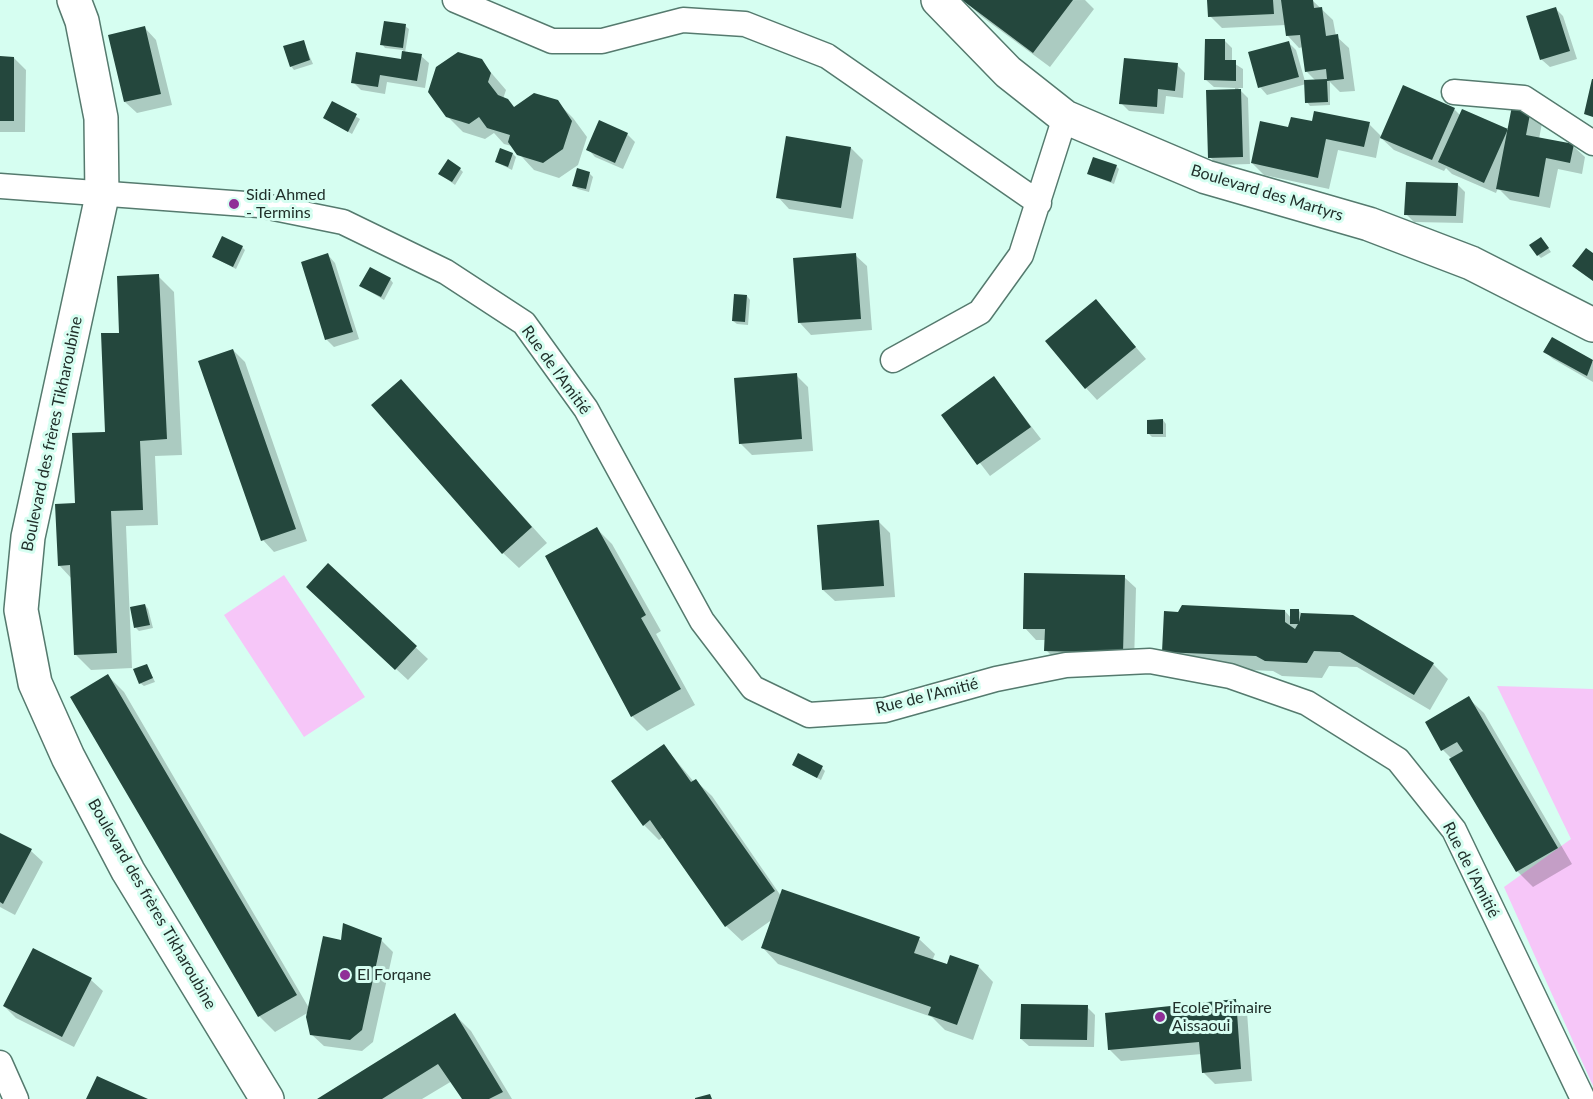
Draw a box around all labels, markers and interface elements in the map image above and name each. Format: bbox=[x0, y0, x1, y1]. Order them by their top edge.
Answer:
street label: Boulevard des Martyrs bbox=[1188, 161, 1346, 225]
place label: Sidi Ahmed - Termins bbox=[246, 185, 326, 223]
marker: Sidi Ahmed - Termins bbox=[227, 197, 241, 211]
street label: Boulevard des frères Tikharoubine bbox=[18, 315, 86, 553]
street label: Rue de l'Amitié bbox=[517, 322, 595, 418]
street label: Rue de l'Amitié bbox=[874, 674, 980, 718]
street label: Boulevard des frères Tikharoubine bbox=[84, 795, 220, 1013]
street label: Rue de l'Amitié bbox=[1439, 819, 1503, 921]
place label: El Forqane bbox=[357, 965, 431, 985]
marker: El Forqane bbox=[338, 968, 352, 982]
place label: Ecole Primaire Aissaoui bbox=[1172, 998, 1272, 1036]
marker: Ecole Primaire Aissaoui bbox=[1153, 1010, 1167, 1024]

